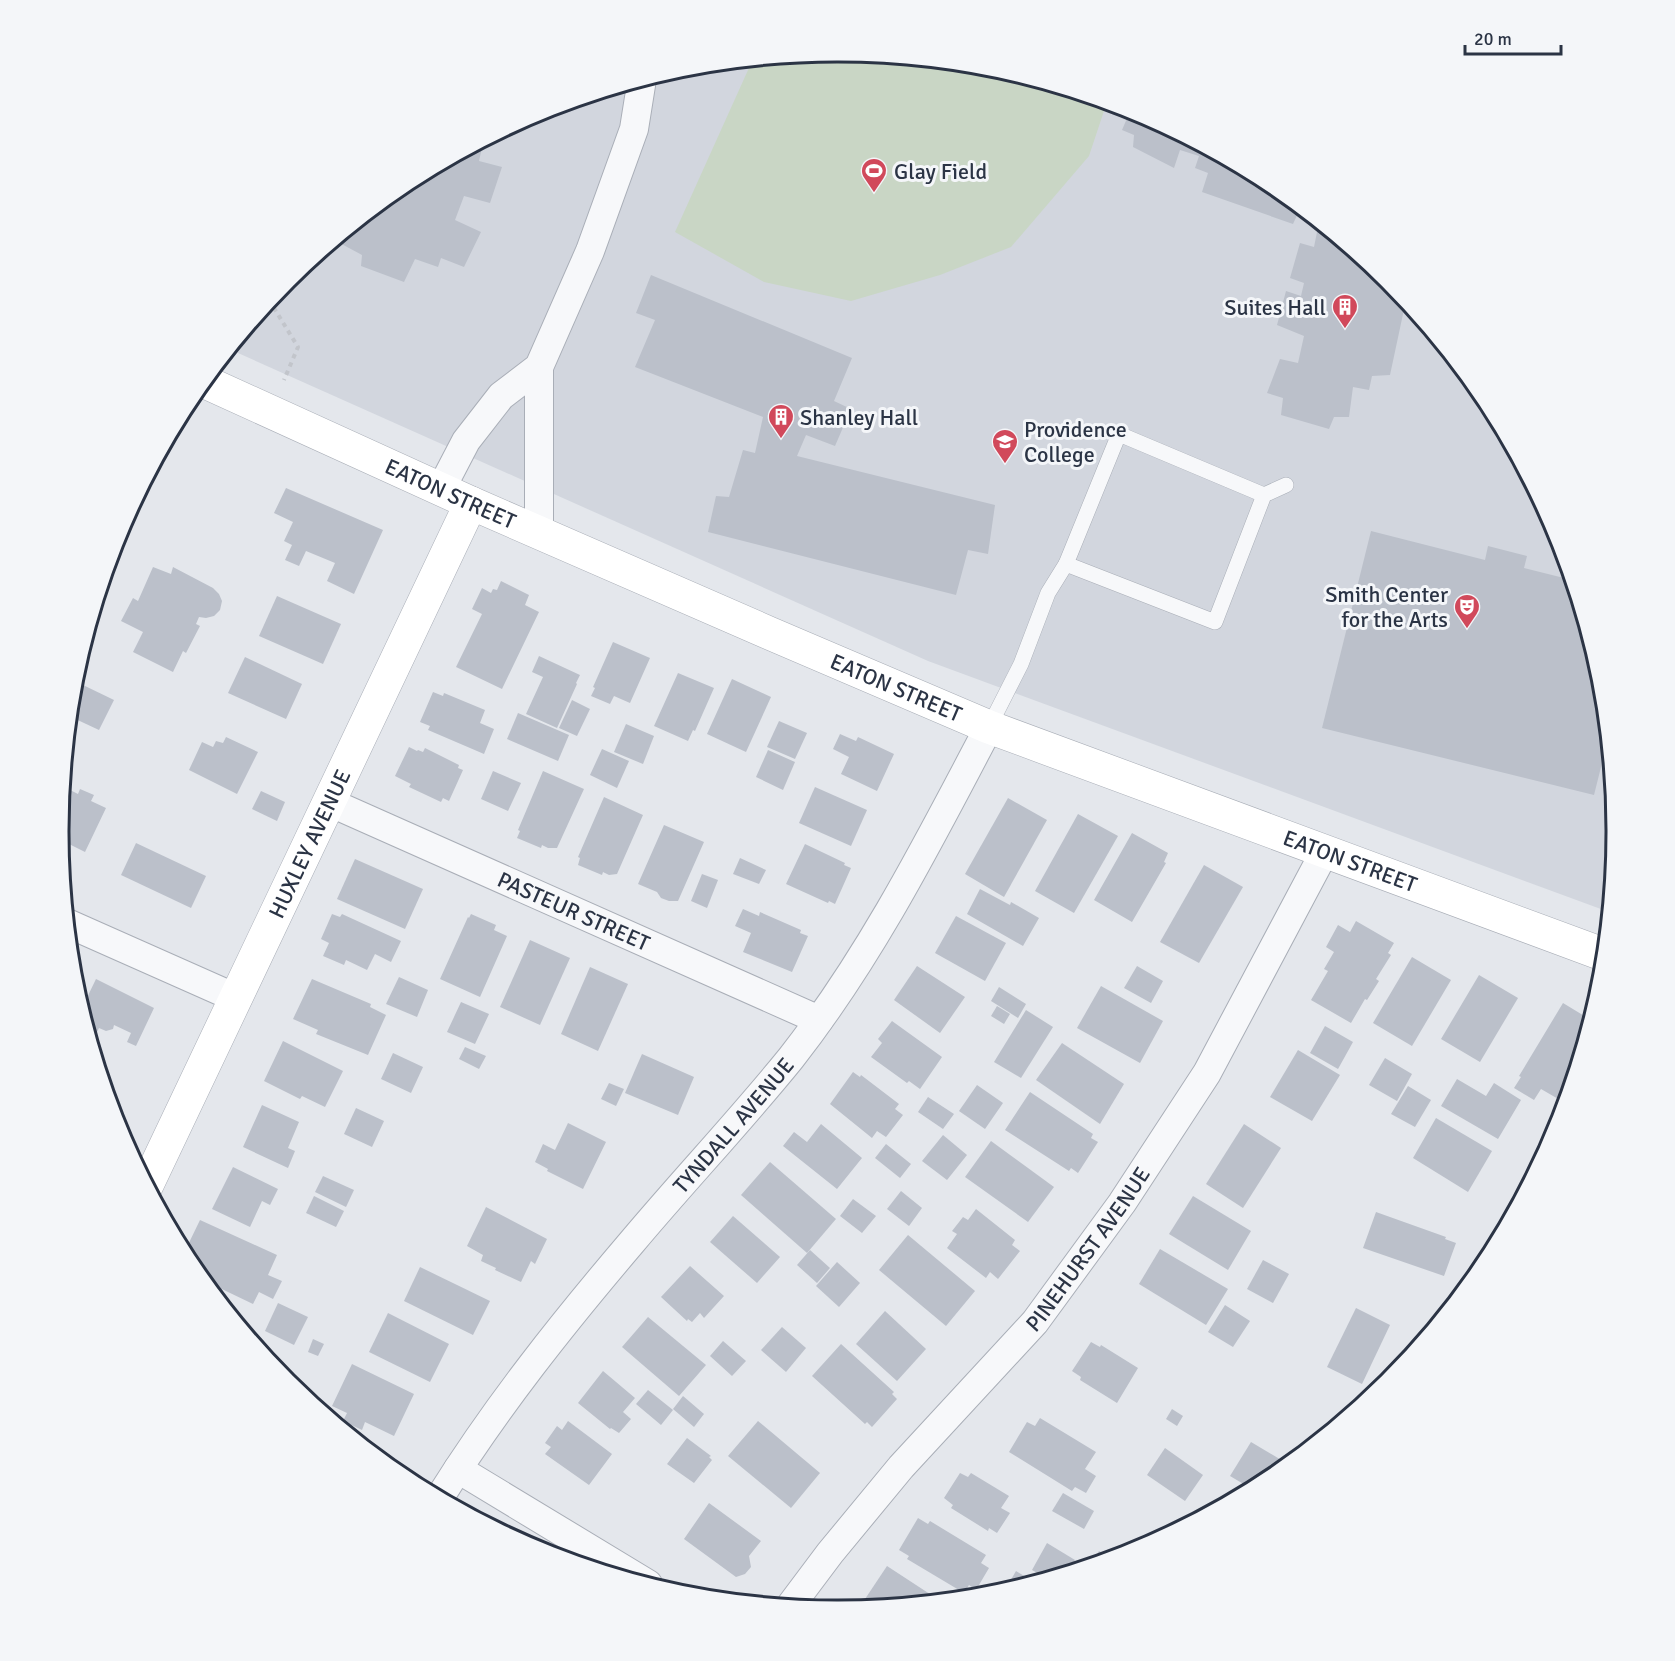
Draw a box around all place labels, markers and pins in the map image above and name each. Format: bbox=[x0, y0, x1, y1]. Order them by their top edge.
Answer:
sports icon: Glay Field bbox=[859, 156, 889, 194]
place label: Glay Field bbox=[894, 158, 987, 185]
building icon: Suites Hall bbox=[1330, 292, 1360, 330]
place label: Suites Hall bbox=[1224, 294, 1326, 321]
building icon: Shanley Hall bbox=[766, 402, 796, 440]
place label: Shanley Hall bbox=[800, 404, 918, 431]
place label: Providence College bbox=[1024, 416, 1127, 468]
school or university icon: Providence College bbox=[990, 427, 1020, 465]
place label: Smith Center for the Arts bbox=[1325, 581, 1448, 633]
theatre icon: Smith Center for the Arts bbox=[1452, 592, 1482, 630]

